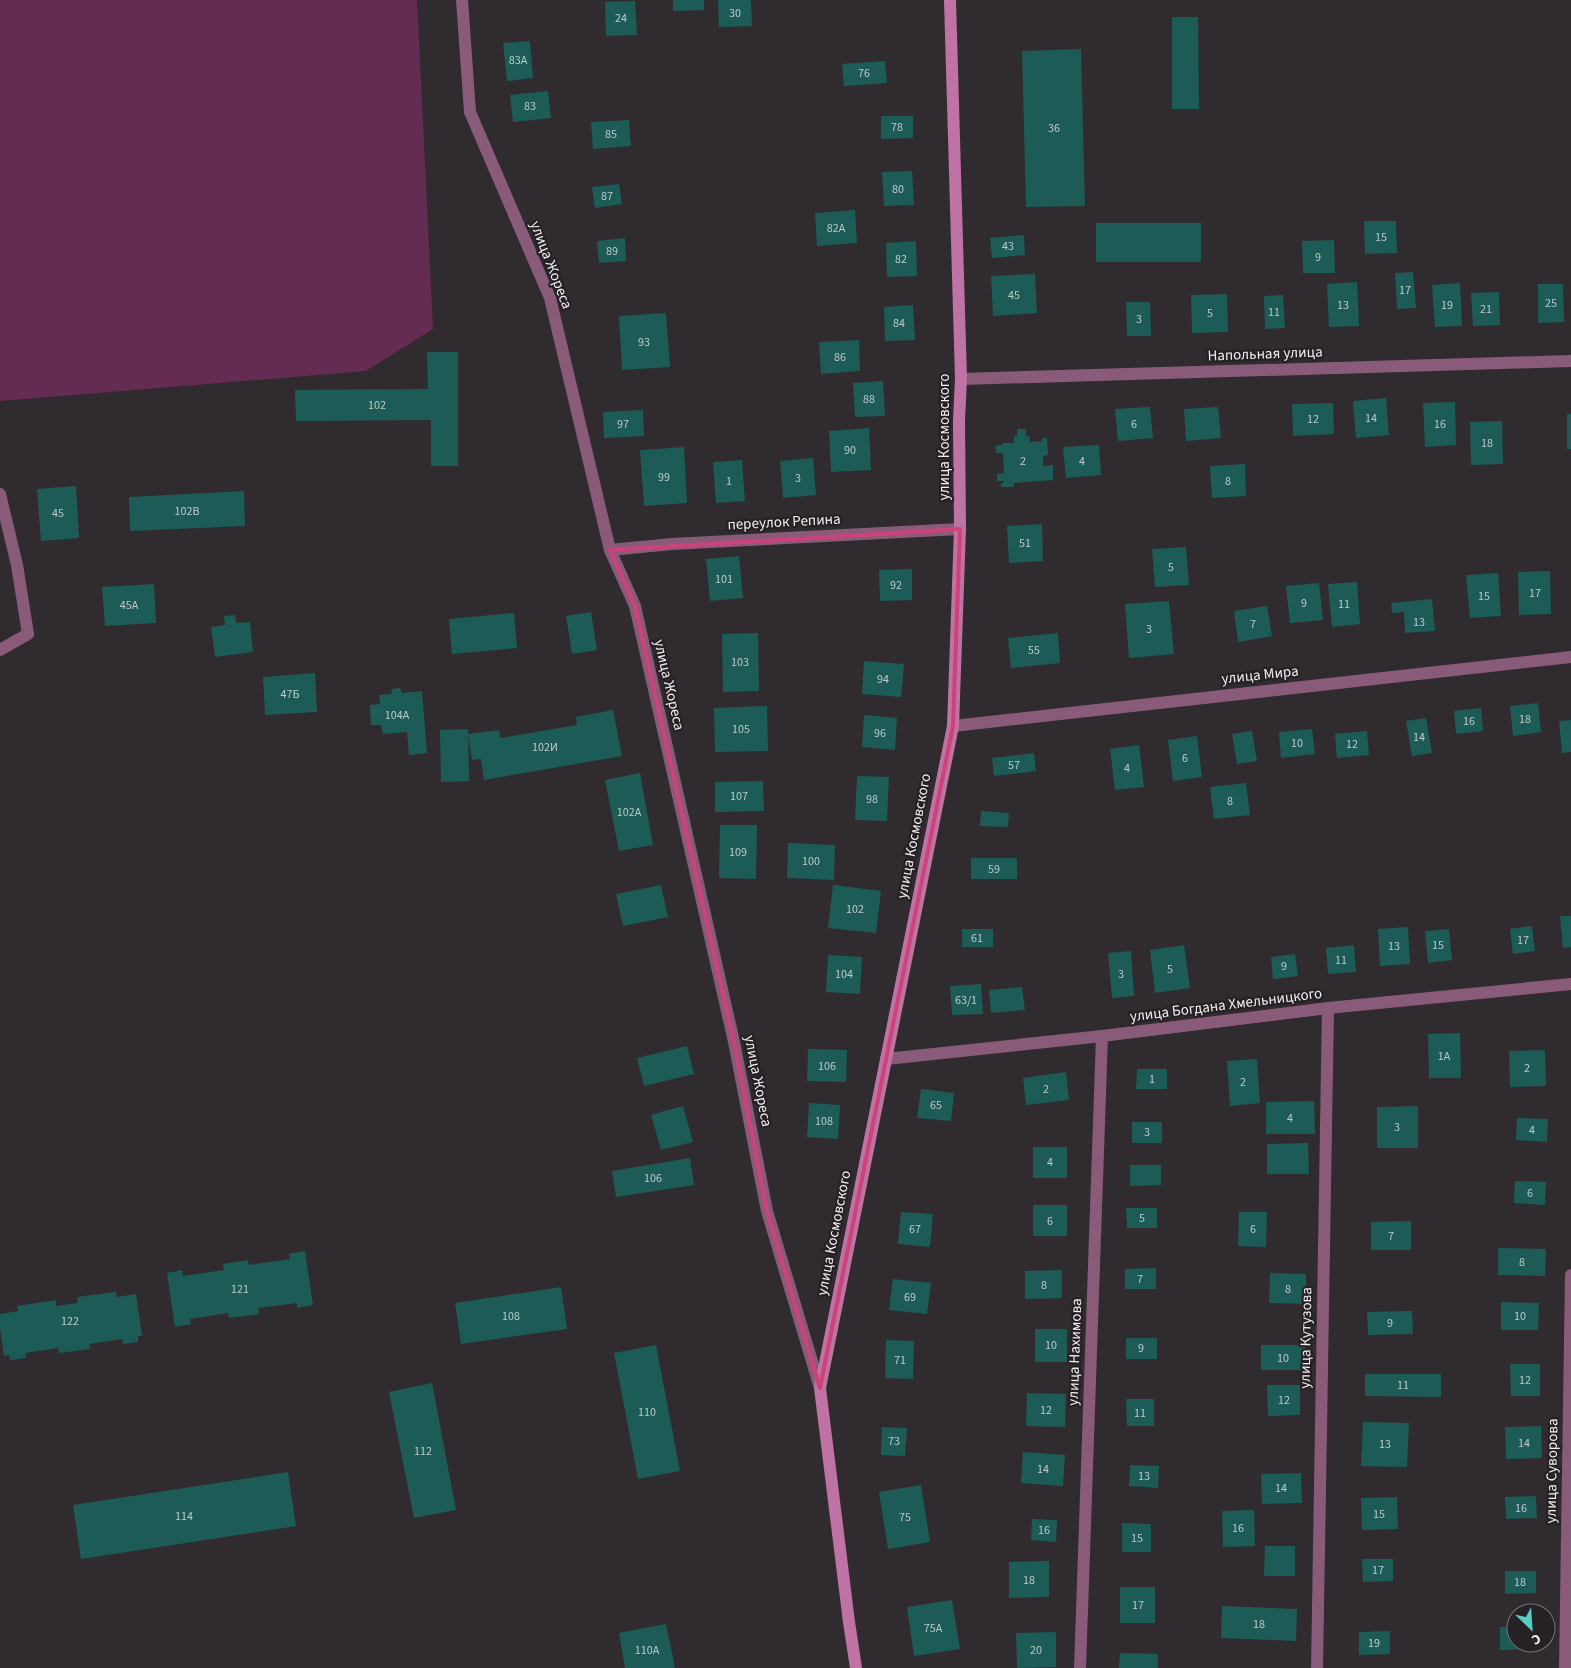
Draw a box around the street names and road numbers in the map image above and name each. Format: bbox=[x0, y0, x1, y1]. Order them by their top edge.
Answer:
street label: улица Жореса bbox=[525, 218, 577, 312]
street label: Напольная улица bbox=[1207, 341, 1323, 367]
street label: улица Космовского bbox=[934, 374, 955, 500]
street label: переулок Репина bbox=[727, 509, 841, 535]
street label: улица Жореса bbox=[648, 637, 690, 733]
street label: улица Мира bbox=[1220, 661, 1300, 689]
street label: улица Космовского bbox=[892, 772, 936, 900]
street label: улица Богдана Хмельницкого bbox=[1129, 983, 1323, 1027]
street label: улица Жореса bbox=[739, 1033, 777, 1129]
street label: улица Космовского bbox=[812, 1169, 856, 1297]
street label: улица Кутузова bbox=[1295, 1287, 1317, 1389]
street label: улица Нахимова bbox=[1063, 1298, 1087, 1406]
street label: улица Суворова bbox=[1541, 1418, 1563, 1524]

